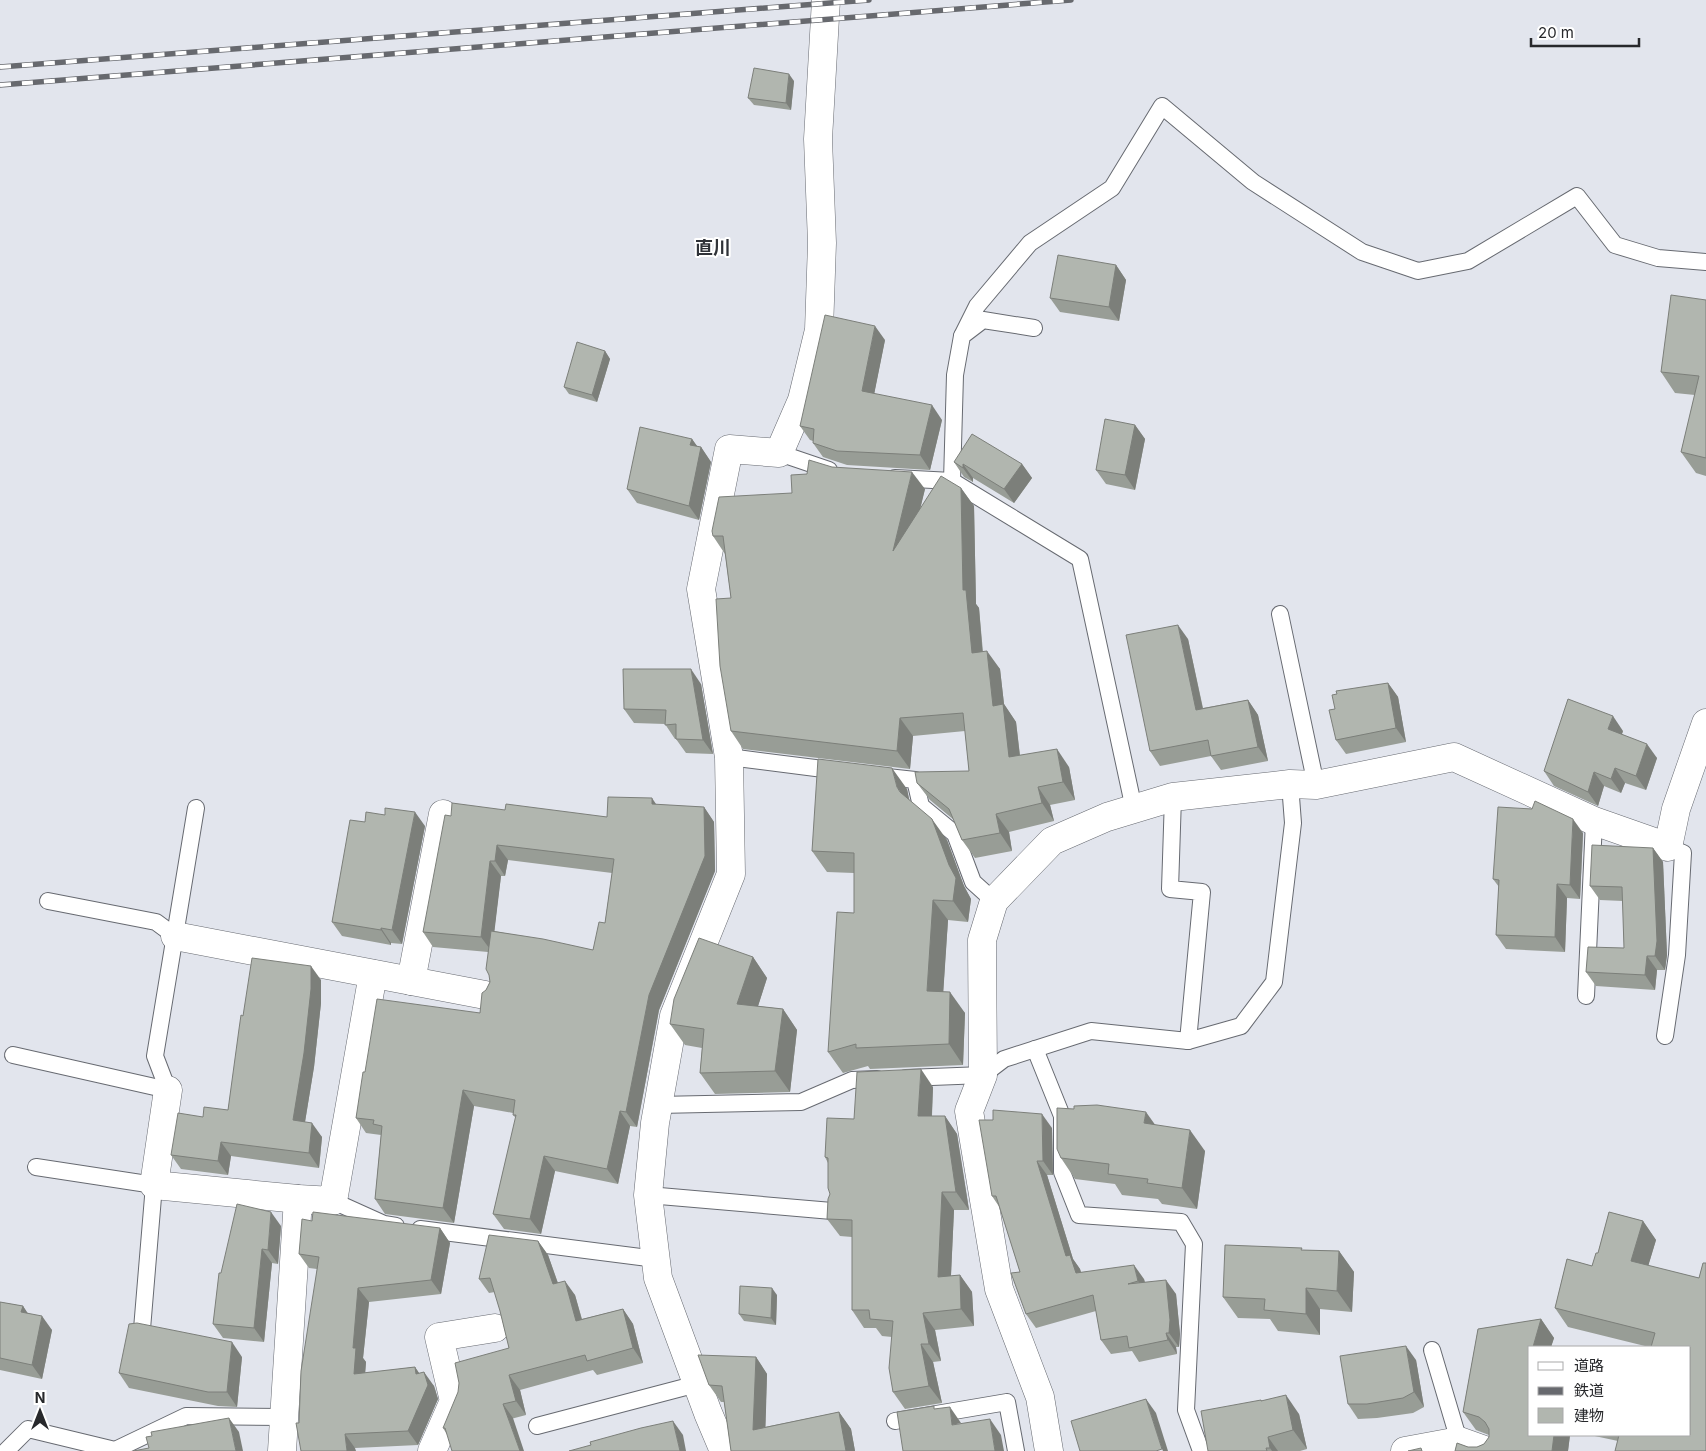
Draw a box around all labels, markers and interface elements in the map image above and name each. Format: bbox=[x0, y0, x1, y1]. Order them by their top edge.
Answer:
scale bar bbox=[1531, 15, 1638, 47]
text: 20 m bbox=[1538, 23, 1574, 42]
district label: 直川 bbox=[695, 237, 731, 258]
legend bbox=[1528, 1346, 1691, 1436]
text: 道路 bbox=[1574, 1356, 1604, 1375]
text: 鉄道 bbox=[1574, 1381, 1604, 1400]
north arrow bbox=[15, 1386, 65, 1436]
text: N bbox=[35, 1389, 45, 1406]
text: 建物 bbox=[1574, 1406, 1604, 1425]

